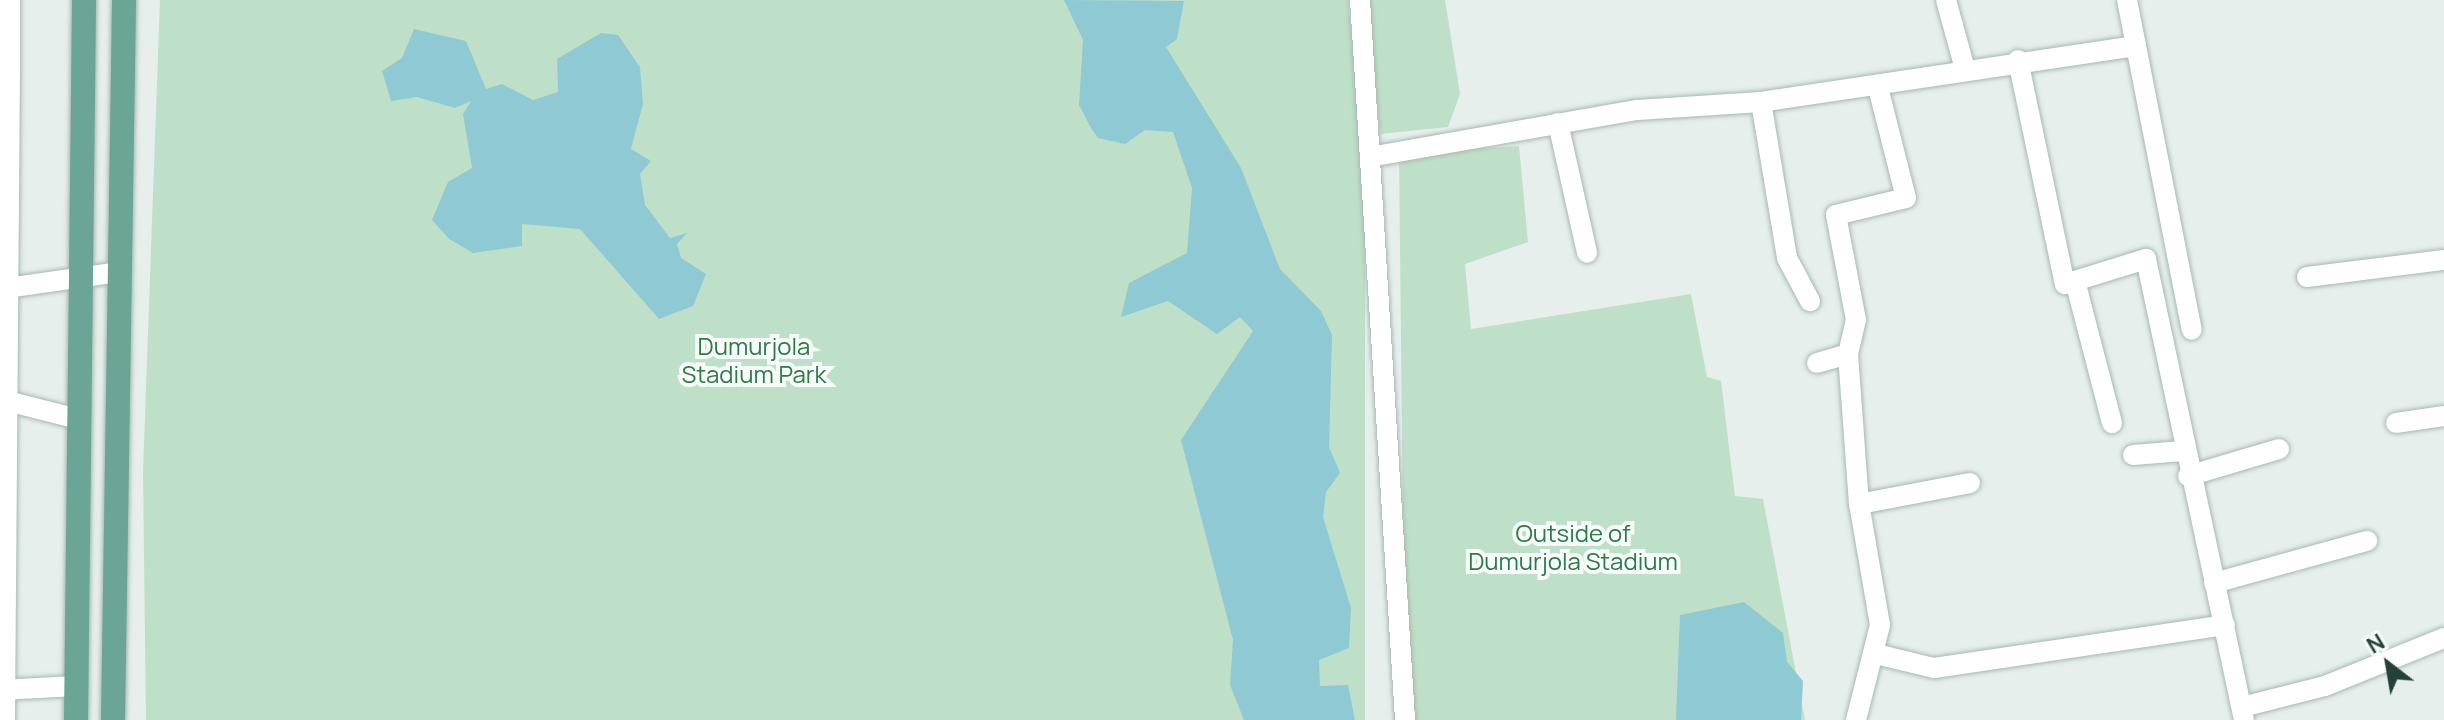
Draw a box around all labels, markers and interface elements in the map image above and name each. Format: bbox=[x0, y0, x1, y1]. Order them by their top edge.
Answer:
park label: Dumurjola Stadium Park bbox=[682, 332, 826, 388]
park label: Outside of Dumurjola Stadium bbox=[1468, 519, 1678, 575]
north arrow bbox=[2348, 624, 2428, 704]
text: N bbox=[2361, 627, 2390, 660]

